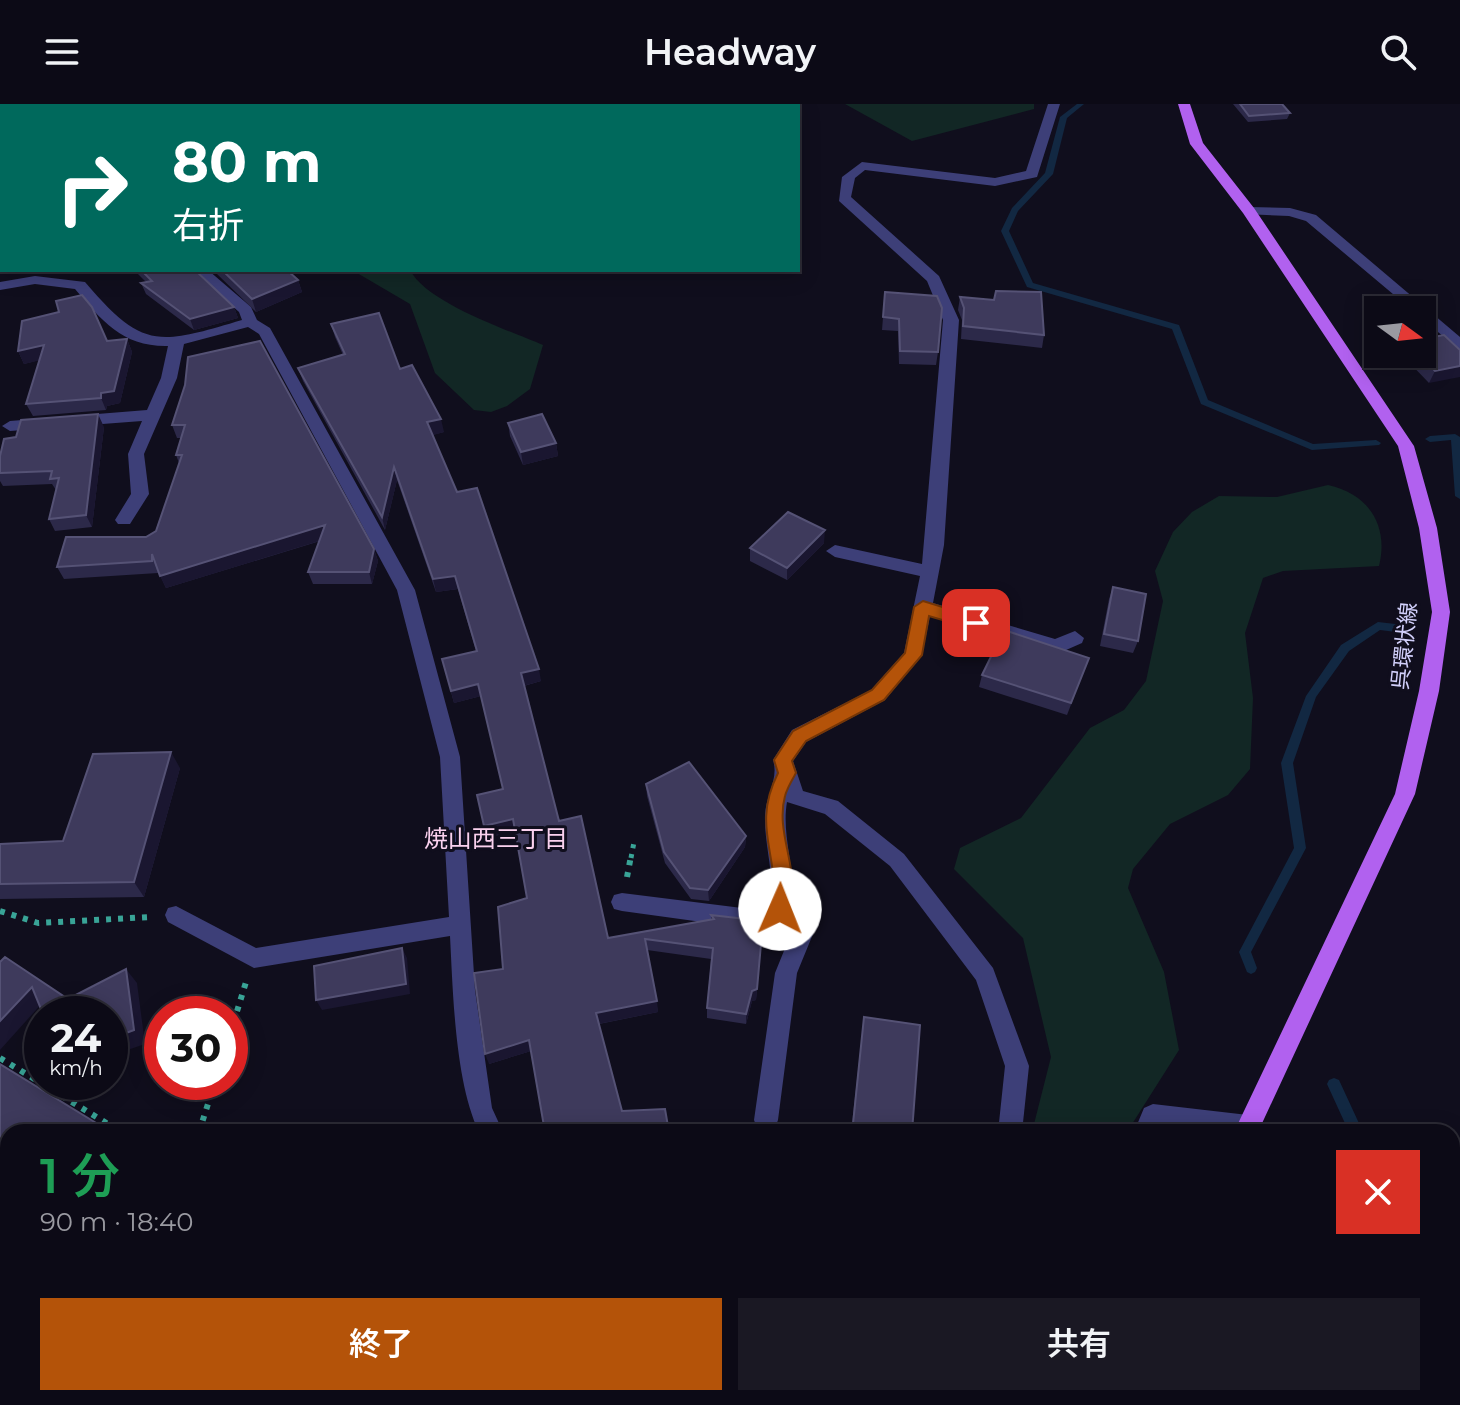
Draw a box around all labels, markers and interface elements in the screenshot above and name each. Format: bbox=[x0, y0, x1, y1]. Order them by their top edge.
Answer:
icon: menu bbox=[40, 30, 84, 74]
text: Headway bbox=[644, 30, 816, 74]
icon: search bbox=[1376, 30, 1420, 74]
text: 80 m bbox=[172, 128, 322, 196]
icon: right bbox=[40, 136, 144, 240]
text: 右折 bbox=[172, 203, 244, 247]
north arrow bbox=[1364, 296, 1436, 368]
map controls bbox=[1364, 296, 1436, 368]
pin bbox=[942, 589, 1010, 657]
icon: arrive bbox=[954, 601, 998, 645]
street label: 呉環状線 bbox=[1386, 601, 1423, 691]
district label: 焼山西三丁目 bbox=[424, 824, 568, 853]
position arrow bbox=[738, 867, 822, 951]
speed limit sign: 30 bbox=[144, 996, 248, 1100]
text: 24 bbox=[51, 1013, 101, 1062]
text: km/h bbox=[49, 1056, 103, 1080]
text: 1 分 bbox=[40, 1147, 120, 1205]
button: close bbox=[1336, 1150, 1420, 1234]
text: 90 m · 18:40 bbox=[40, 1206, 194, 1238]
button: 終了 bbox=[40, 1298, 722, 1390]
button: 共有 bbox=[738, 1298, 1420, 1390]

